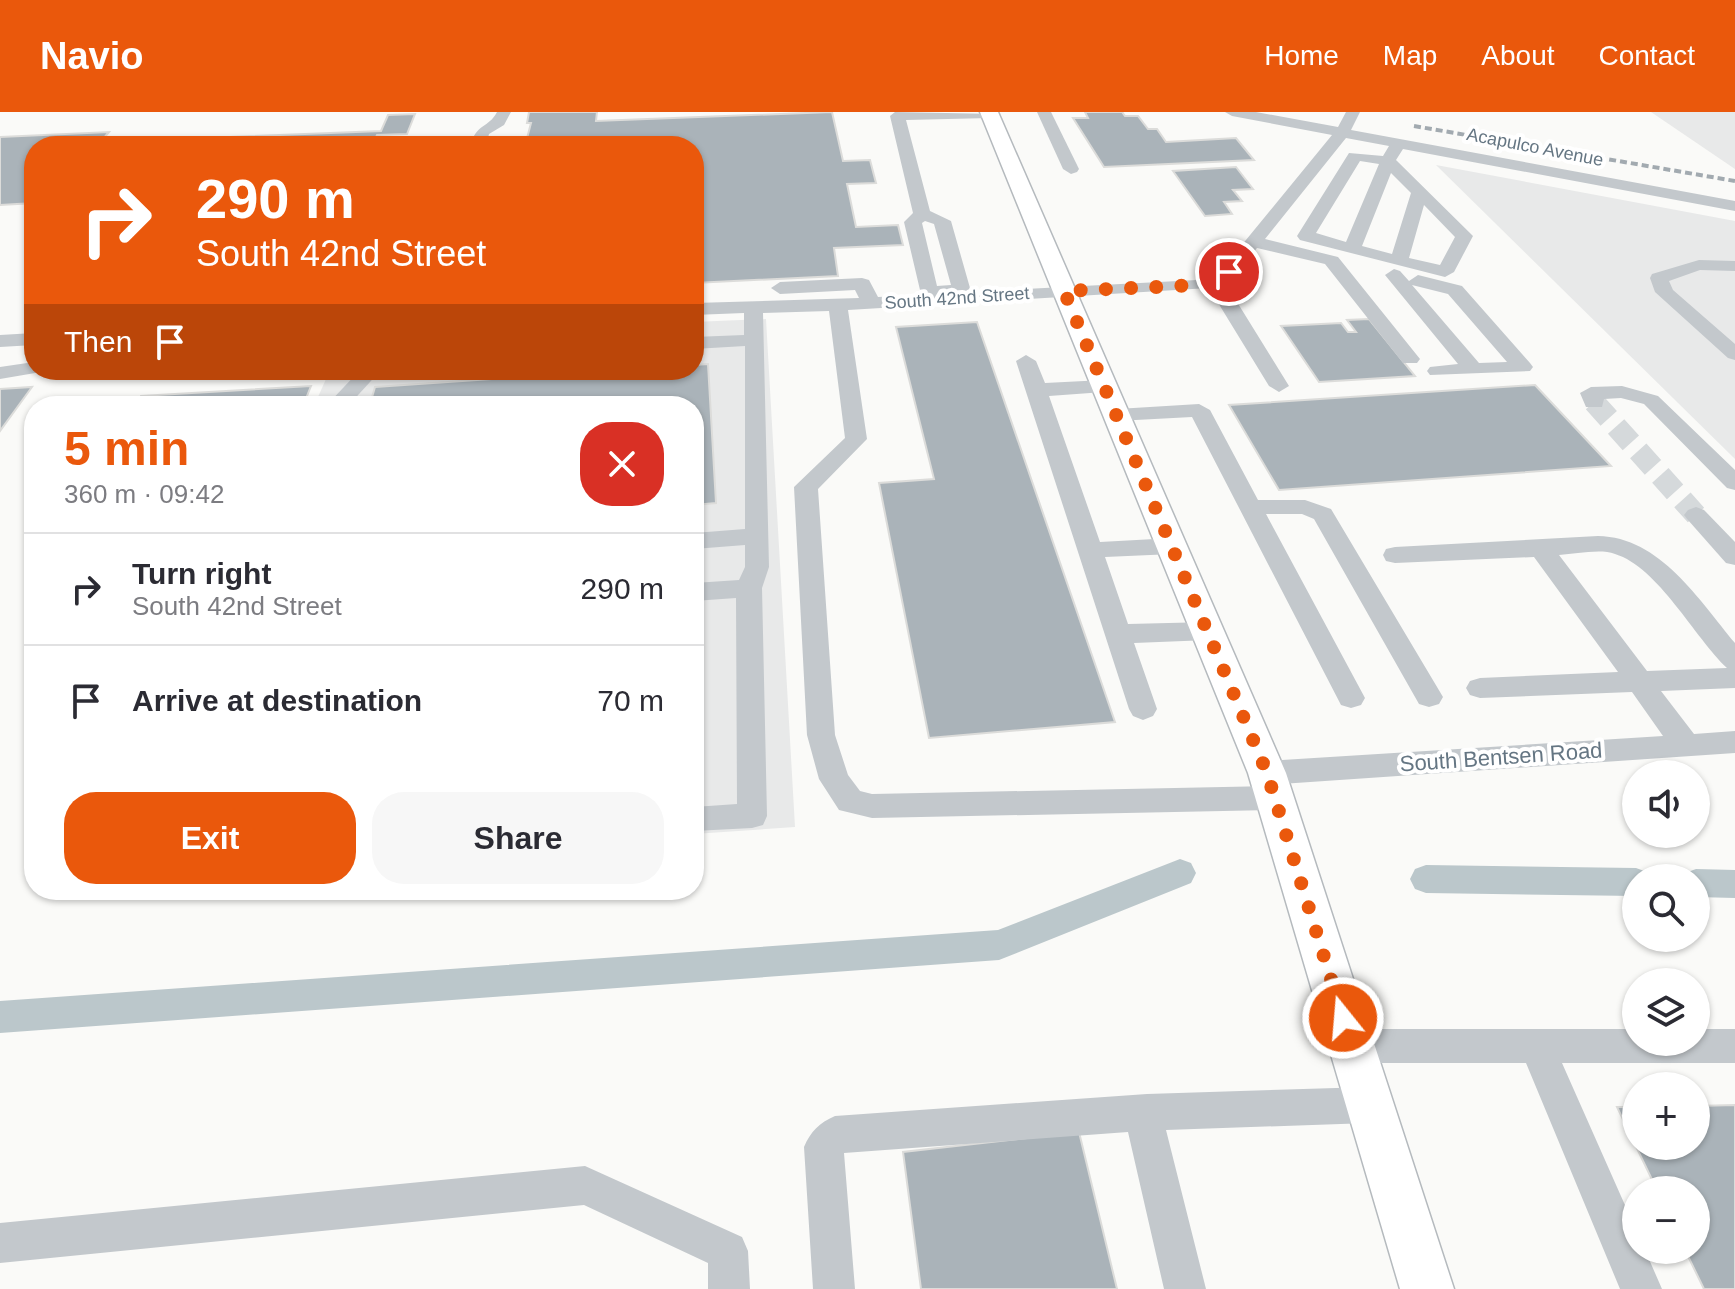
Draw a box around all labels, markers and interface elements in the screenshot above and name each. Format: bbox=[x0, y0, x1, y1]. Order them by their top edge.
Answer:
text: Navio bbox=[40, 35, 143, 77]
text: Home bbox=[1264, 40, 1339, 71]
text: Map bbox=[1383, 40, 1437, 71]
text: About bbox=[1481, 40, 1555, 71]
text: Contact bbox=[1599, 40, 1695, 71]
street label: Acapulco Avenue bbox=[1465, 124, 1605, 170]
text: 290 m bbox=[196, 167, 355, 230]
icon: right bbox=[64, 168, 168, 272]
text: South 42nd Street bbox=[196, 233, 486, 274]
pin bbox=[1195, 238, 1263, 306]
icon: arrive bbox=[1207, 250, 1251, 294]
street label: South 42nd Street bbox=[884, 283, 1030, 313]
icon: arrive bbox=[148, 320, 192, 364]
text: Then bbox=[64, 325, 132, 358]
text: 5 min bbox=[64, 422, 189, 475]
button: close bbox=[580, 422, 664, 506]
text: 360 m · 09:42 bbox=[64, 479, 224, 509]
text: Turn right bbox=[132, 557, 271, 590]
icon: right bbox=[64, 567, 108, 611]
text: 290 m bbox=[581, 572, 664, 605]
text: South 42nd Street bbox=[132, 591, 342, 621]
icon: arrive bbox=[64, 679, 108, 723]
text: Arrive at destination bbox=[132, 684, 422, 717]
text: 70 m bbox=[597, 684, 664, 717]
street label: South Bentsen Road bbox=[1399, 737, 1603, 777]
map controls bbox=[1622, 760, 1710, 1264]
button: sound bbox=[1622, 760, 1710, 848]
button: Exit bbox=[64, 792, 356, 884]
button: Share bbox=[372, 792, 664, 884]
button: search bbox=[1622, 864, 1710, 952]
button: layers bbox=[1622, 968, 1710, 1056]
position arrow bbox=[1301, 976, 1385, 1060]
button: + bbox=[1622, 1072, 1710, 1160]
button: − bbox=[1622, 1176, 1710, 1264]

